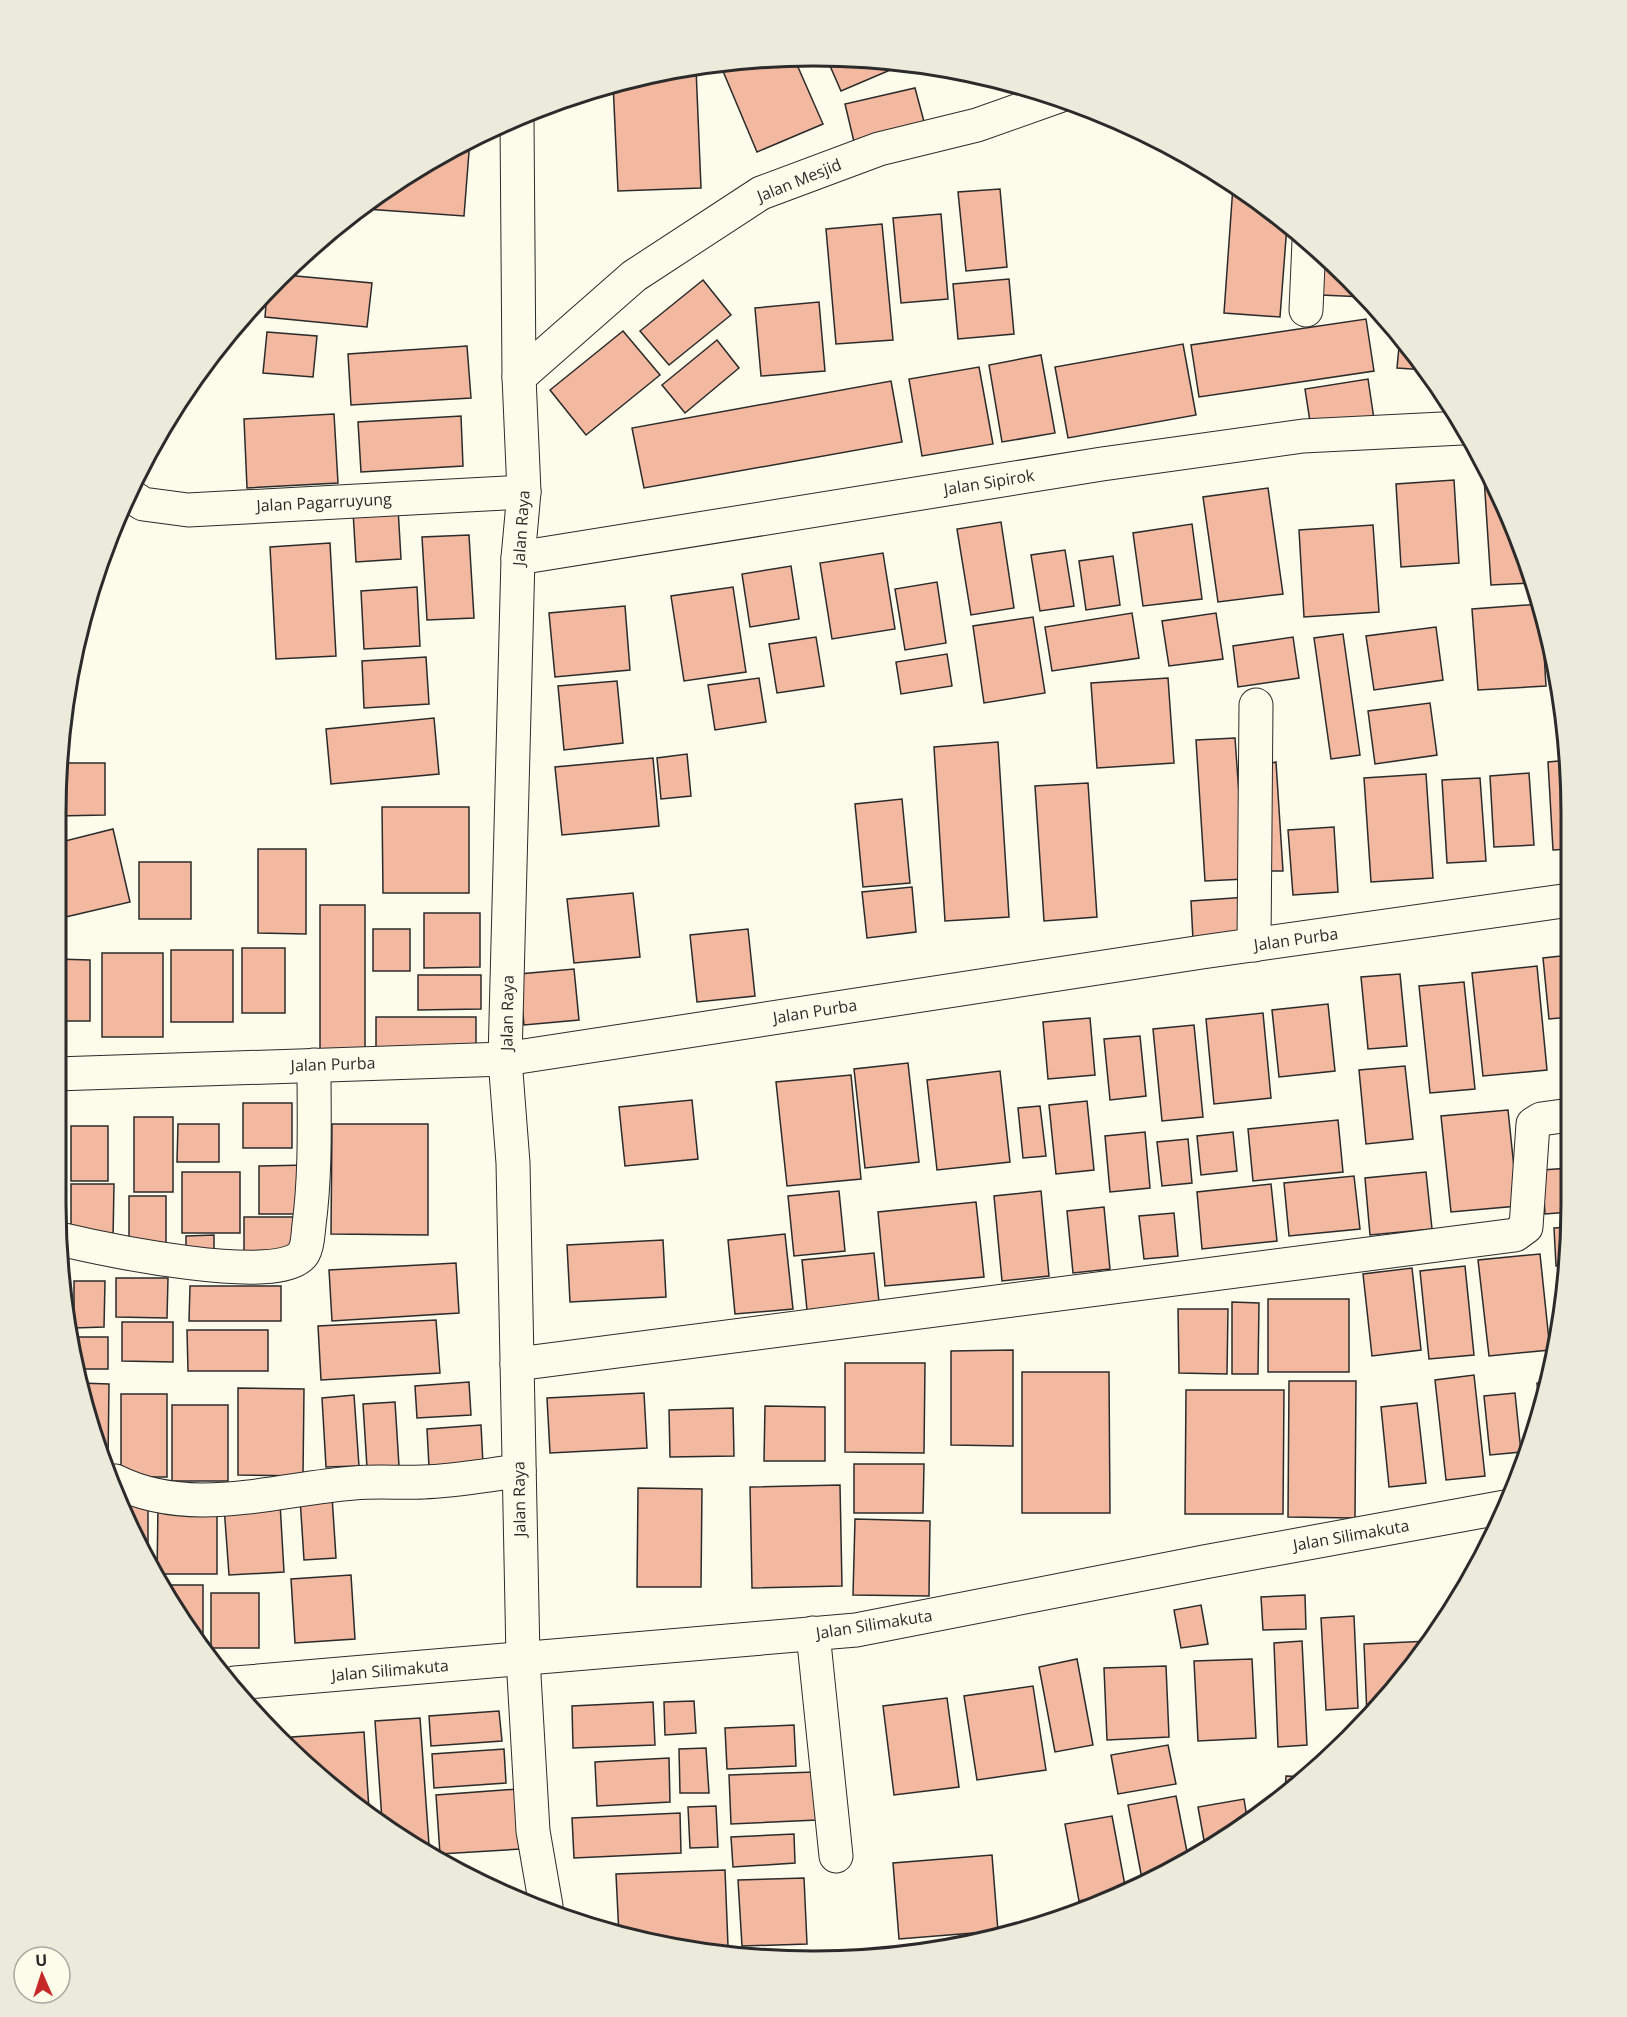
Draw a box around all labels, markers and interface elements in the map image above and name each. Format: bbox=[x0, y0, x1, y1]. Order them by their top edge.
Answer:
street label: Jalan Mesjid bbox=[752, 153, 844, 208]
street label: Jalan Sipirok bbox=[940, 464, 1036, 500]
street label: Jalan Pagarruyung bbox=[254, 487, 392, 517]
street label: Jalan Raya bbox=[507, 489, 535, 569]
street label: Jalan Purba bbox=[1251, 922, 1339, 956]
street label: Jalan Raya bbox=[495, 975, 519, 1053]
street label: Jalan Purba bbox=[769, 994, 859, 1029]
street label: Jalan Purba bbox=[288, 1052, 376, 1077]
street label: Jalan Raya bbox=[507, 1461, 531, 1539]
street label: Jalan Silimakuta bbox=[1289, 1514, 1411, 1556]
street label: Jalan Silimakuta bbox=[812, 1604, 934, 1644]
street label: Jalan Silimakuta bbox=[329, 1654, 449, 1686]
north arrow bbox=[12, 1945, 72, 2005]
text: U bbox=[35, 1949, 48, 1971]

